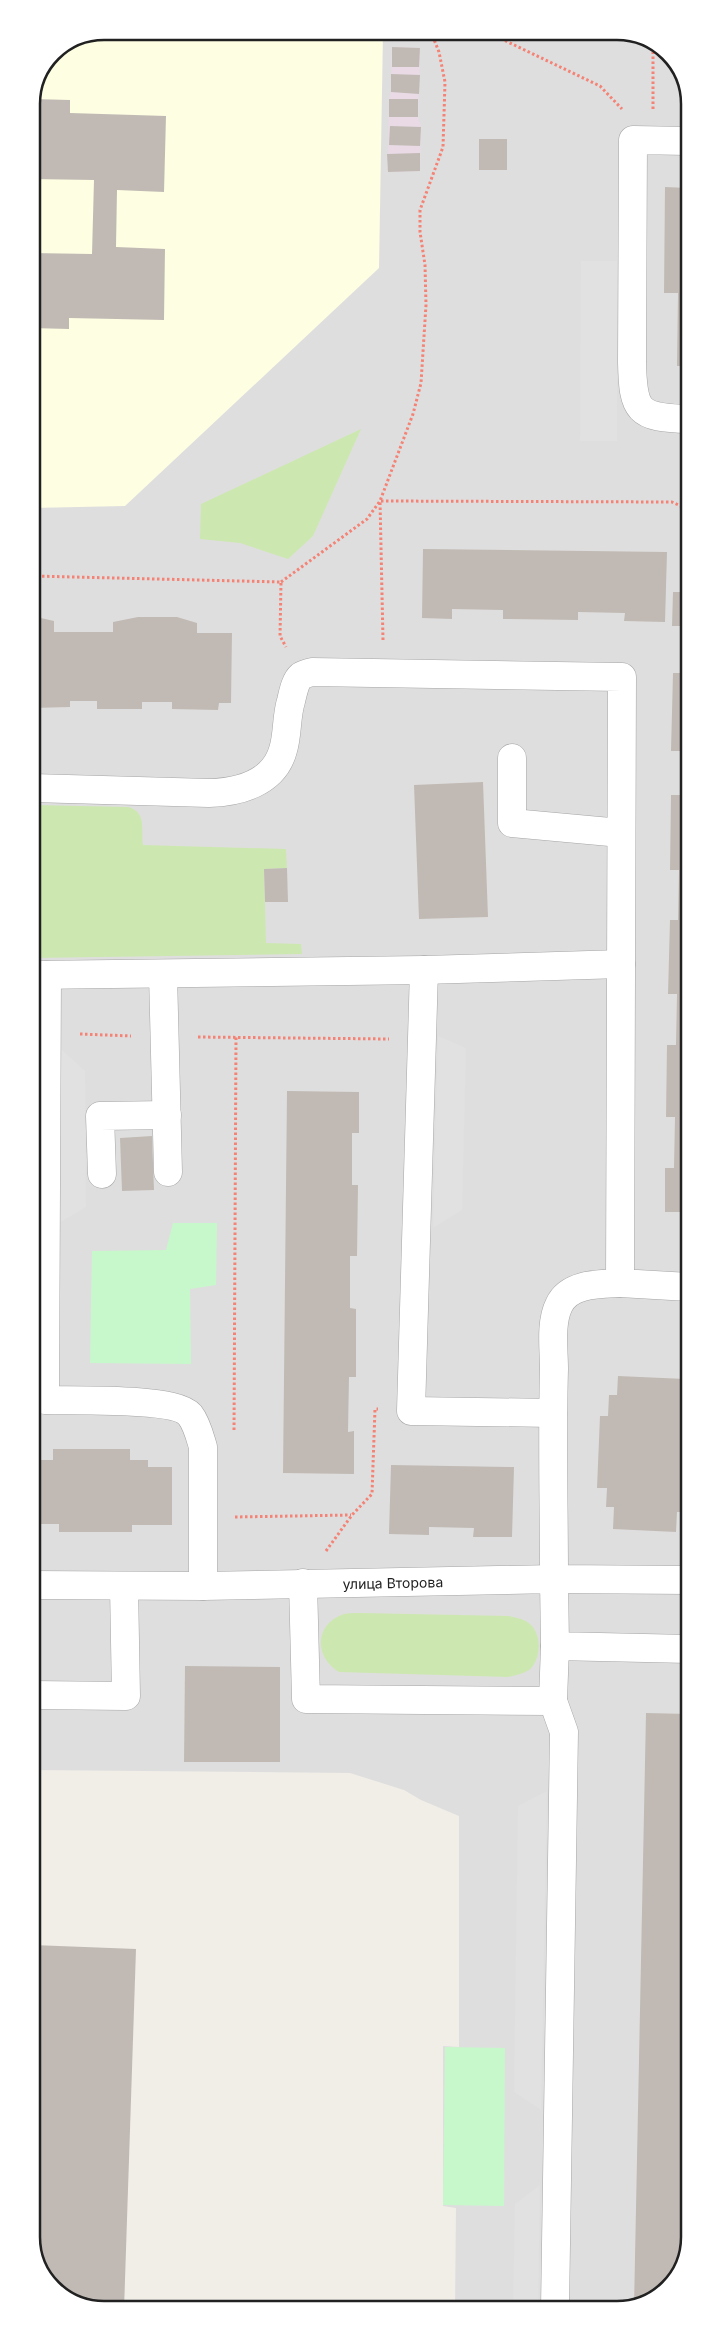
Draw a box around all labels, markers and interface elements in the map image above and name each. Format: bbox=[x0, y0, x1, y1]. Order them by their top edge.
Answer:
street label: улица Второва bbox=[343, 1573, 443, 1592]

